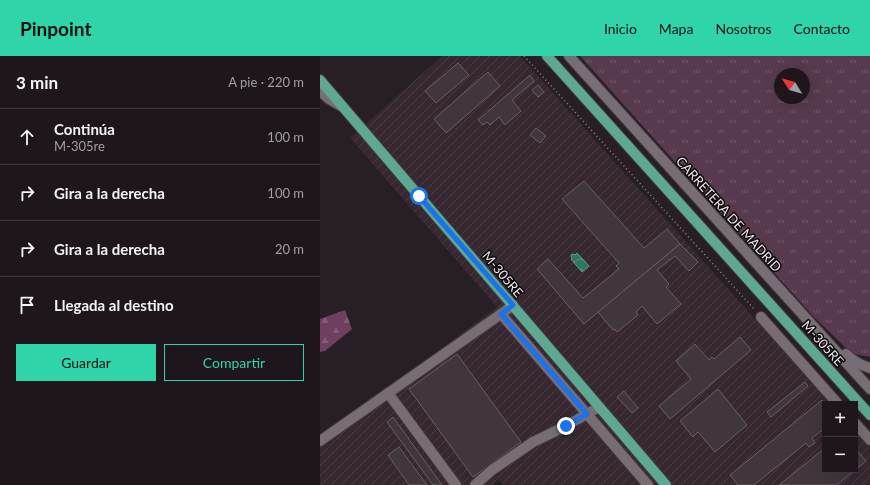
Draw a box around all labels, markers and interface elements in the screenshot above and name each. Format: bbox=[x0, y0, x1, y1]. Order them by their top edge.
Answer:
text: Pinpoint bbox=[20, 17, 91, 40]
text: Inicio bbox=[604, 20, 637, 37]
text: Mapa bbox=[659, 20, 693, 37]
text: Nosotros bbox=[715, 20, 772, 37]
text: Contacto bbox=[794, 20, 850, 37]
north arrow bbox=[774, 68, 810, 104]
text: 3 min bbox=[16, 72, 58, 93]
text: A pie · 220 m bbox=[228, 74, 304, 90]
text: Continúa bbox=[54, 120, 115, 138]
icon: ahead bbox=[16, 126, 38, 148]
text: 100 m bbox=[267, 129, 304, 145]
text: M-305re bbox=[54, 138, 105, 154]
street label: CARRETERA DE MADRID bbox=[673, 153, 785, 275]
icon: right bbox=[16, 182, 38, 204]
text: Gira a la derecha bbox=[54, 184, 165, 202]
text: 100 m bbox=[267, 185, 304, 201]
route start bbox=[410, 187, 428, 205]
icon: right bbox=[16, 238, 38, 260]
text: Gira a la derecha bbox=[54, 240, 165, 258]
text: 20 m bbox=[275, 241, 304, 257]
street label: M-305RE bbox=[479, 248, 527, 300]
icon: arrive bbox=[16, 294, 38, 316]
text: Llegada al destino bbox=[54, 296, 174, 314]
street label: M-305RE bbox=[799, 317, 847, 369]
button: Guardar bbox=[16, 344, 156, 381]
button: Compartir bbox=[164, 344, 304, 381]
map controls bbox=[822, 401, 858, 473]
button: + bbox=[822, 401, 858, 437]
route end bbox=[557, 417, 575, 435]
button: − bbox=[822, 437, 858, 473]

